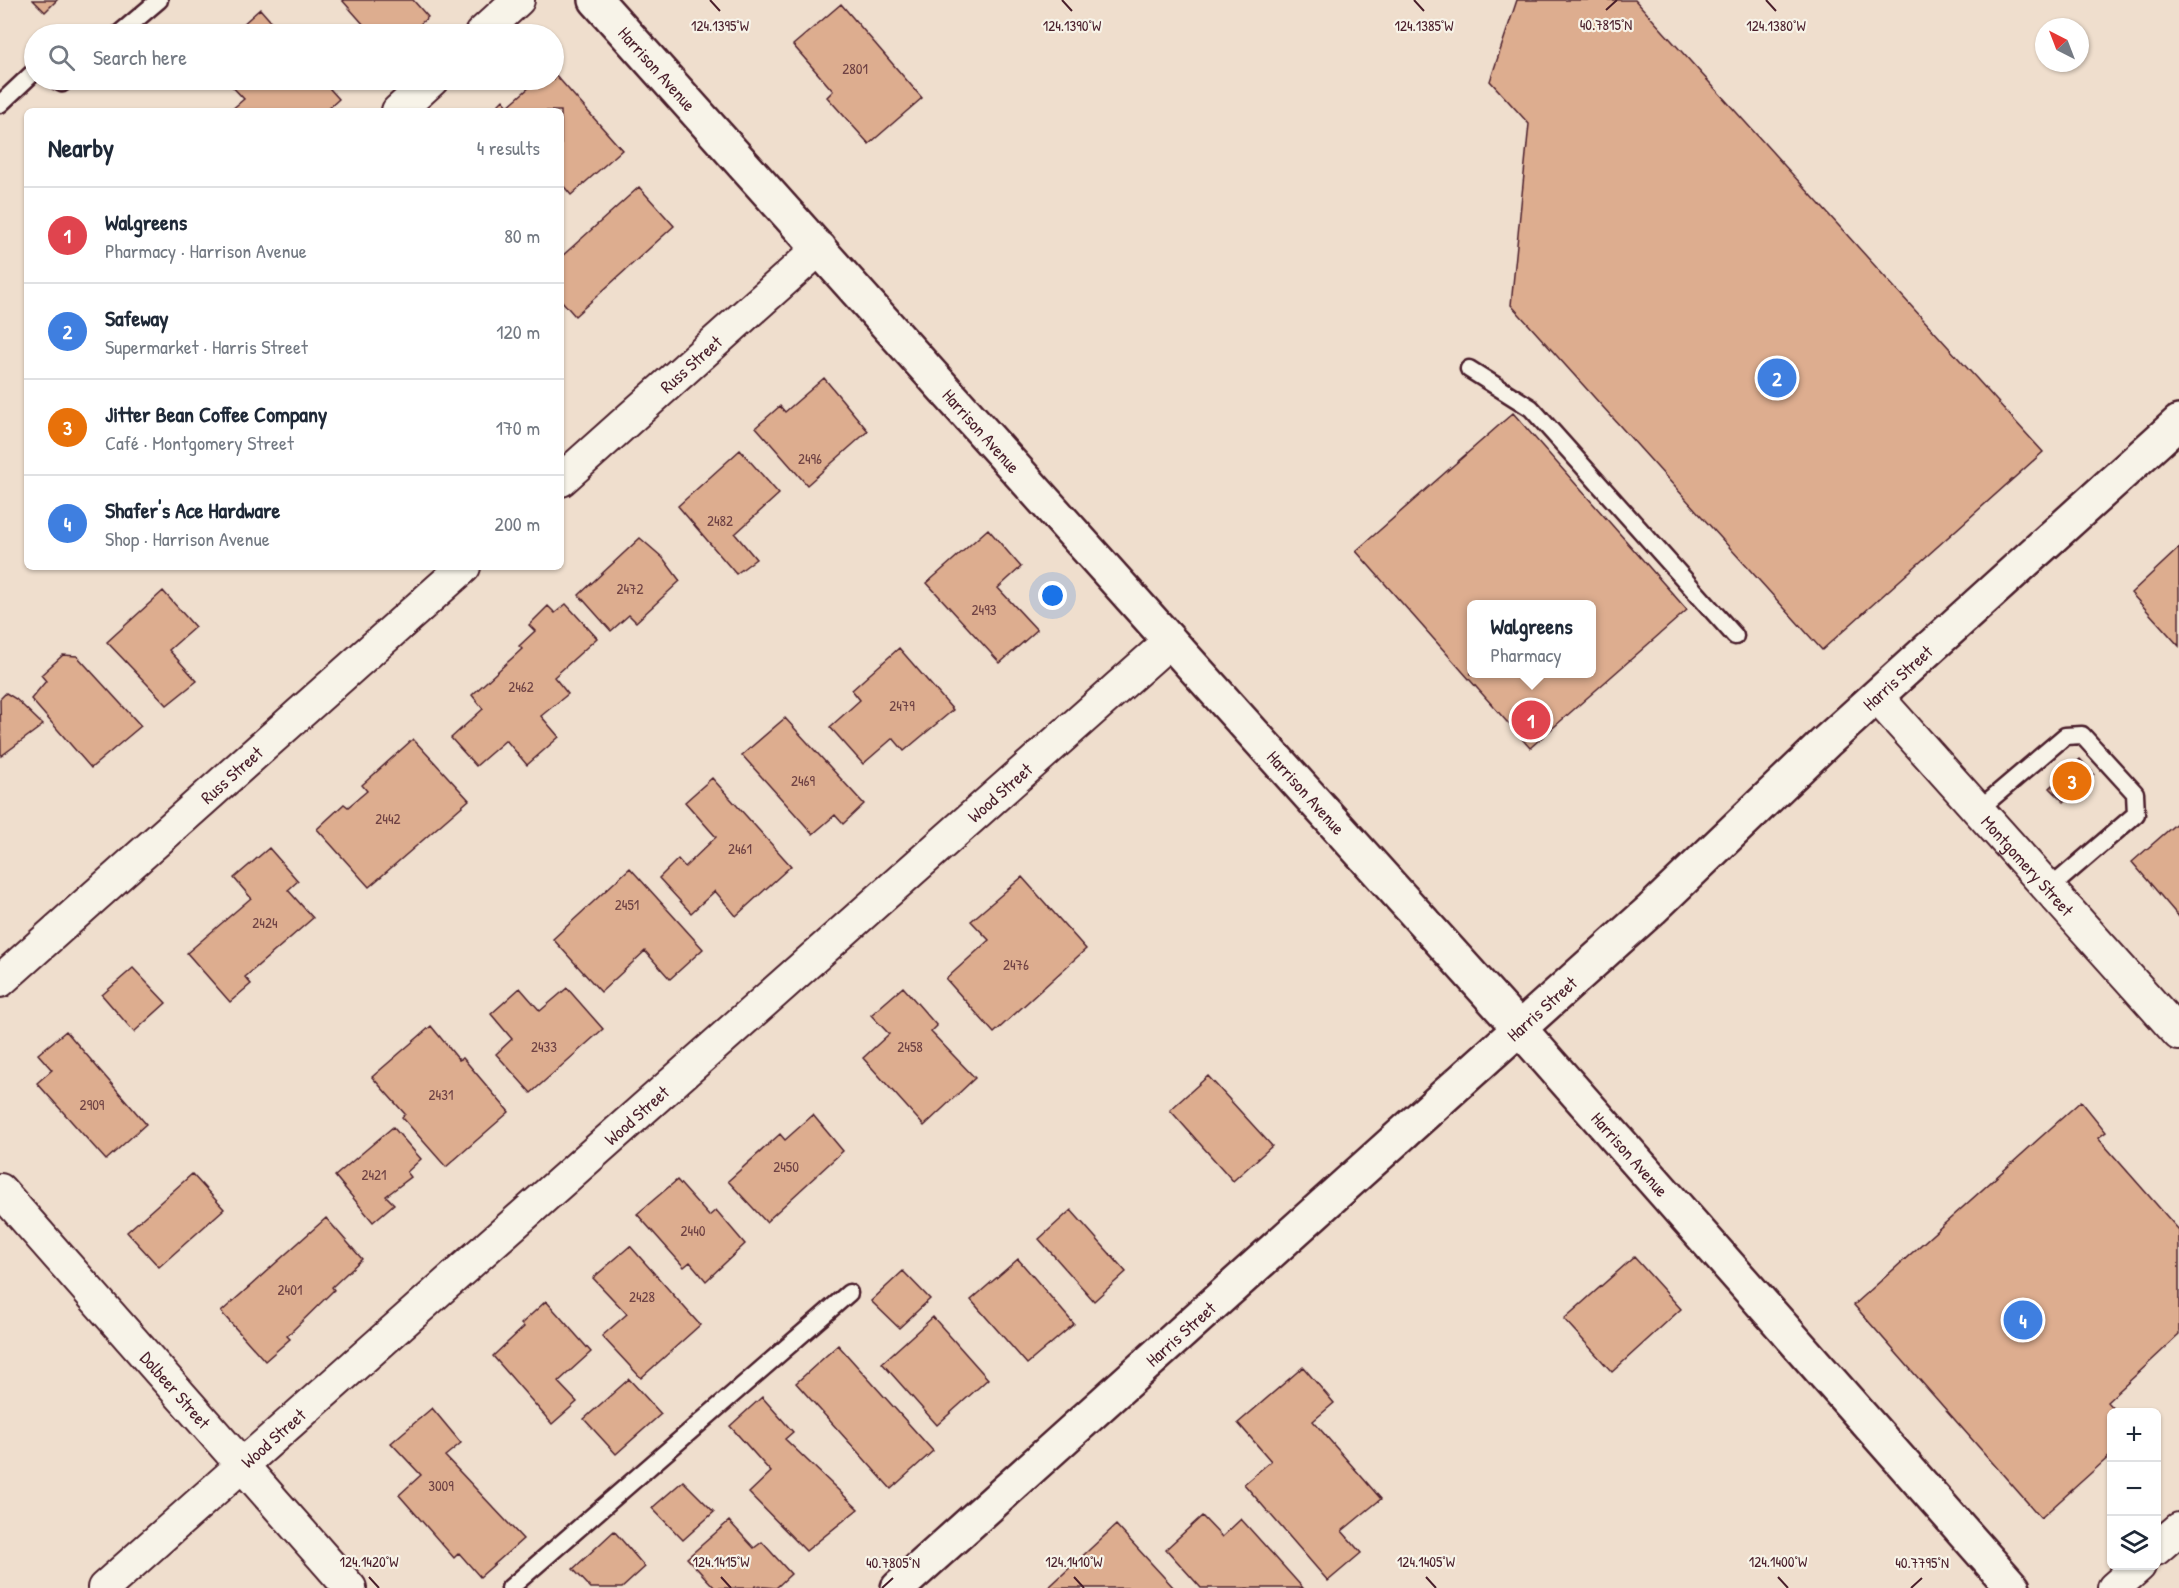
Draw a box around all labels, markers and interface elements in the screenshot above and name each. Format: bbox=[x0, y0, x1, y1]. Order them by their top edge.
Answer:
text: 40.7815°N bbox=[1580, 14, 1632, 35]
text: 124.1395°W bbox=[691, 15, 750, 36]
text: 124.1390°W bbox=[1043, 15, 1102, 36]
text: 124.1385°W bbox=[1394, 15, 1454, 36]
text: 124.1380°W bbox=[1746, 15, 1806, 36]
north arrow bbox=[2035, 18, 2089, 72]
street label: Harrison Avenue bbox=[613, 21, 702, 116]
search box bbox=[24, 24, 564, 90]
icon: search bbox=[45, 41, 78, 74]
text: Search here bbox=[93, 42, 187, 72]
house number: 2801 bbox=[842, 58, 868, 79]
text: Nearby bbox=[48, 130, 114, 165]
text: 4 results bbox=[477, 134, 540, 161]
text: Walgreens bbox=[105, 207, 187, 237]
text: 1 bbox=[64, 222, 71, 249]
text: 80 m bbox=[504, 222, 540, 249]
text: Pharmacy · Harrison Avenue bbox=[105, 237, 307, 264]
text: Safeway bbox=[105, 303, 169, 333]
text: 2 bbox=[63, 318, 72, 345]
text: 120 m bbox=[496, 318, 540, 345]
street label: Russ Street bbox=[654, 329, 728, 398]
text: Supermarket · Harris Street bbox=[105, 333, 308, 360]
pin: 2 bbox=[1758, 356, 1796, 400]
street label: Harrison Avenue bbox=[937, 383, 1026, 478]
text: Jitter Bean Coffee Company bbox=[105, 399, 327, 429]
text: 3 bbox=[63, 414, 72, 441]
text: 170 m bbox=[496, 414, 540, 441]
text: Café · Montgomery Street bbox=[105, 429, 294, 456]
house number: 2496 bbox=[798, 448, 822, 469]
text: Shafer's Ace Hardware bbox=[105, 495, 280, 525]
text: 4 bbox=[64, 510, 71, 537]
text: 200 m bbox=[495, 510, 540, 537]
house number: 2482 bbox=[707, 510, 733, 531]
text: Shop · Harrison Avenue bbox=[105, 525, 270, 552]
house number: 2472 bbox=[616, 578, 644, 599]
your location bbox=[1038, 581, 1067, 610]
house number: 2493 bbox=[972, 599, 997, 620]
popup bbox=[1467, 600, 1596, 678]
text: Walgreens bbox=[1490, 611, 1573, 641]
street label: Harris Street bbox=[1857, 639, 1938, 716]
text: Pharmacy bbox=[1490, 641, 1562, 668]
house number: 2462 bbox=[508, 676, 534, 697]
house number: 2479 bbox=[889, 695, 915, 716]
pin: 1 bbox=[1512, 698, 1550, 742]
street label: Russ Street bbox=[195, 740, 268, 809]
street label: Harrison Avenue bbox=[1262, 745, 1351, 840]
street label: Wood Street bbox=[962, 756, 1038, 828]
pin: 3 bbox=[2052, 758, 2092, 804]
house number: 2469 bbox=[791, 770, 816, 791]
house number: 2442 bbox=[375, 808, 401, 829]
street label: Montgomery Street bbox=[1976, 809, 2080, 922]
house number: 2461 bbox=[728, 838, 752, 859]
house number: 2451 bbox=[615, 894, 639, 915]
house number: 2424 bbox=[252, 912, 278, 933]
house number: 2476 bbox=[1003, 954, 1029, 975]
street label: Harris Street bbox=[1501, 970, 1583, 1047]
house number: 2433 bbox=[531, 1036, 557, 1057]
house number: 2458 bbox=[897, 1036, 923, 1057]
street label: Wood Street bbox=[599, 1079, 675, 1151]
house number: 2431 bbox=[429, 1084, 453, 1105]
house number: 2909 bbox=[80, 1094, 105, 1115]
street label: Harrison Avenue bbox=[1586, 1106, 1674, 1202]
house number: 2450 bbox=[773, 1156, 799, 1177]
house number: 2421 bbox=[361, 1164, 387, 1185]
house number: 2440 bbox=[681, 1220, 706, 1241]
house number: 2401 bbox=[278, 1279, 302, 1300]
house number: 2428 bbox=[629, 1286, 655, 1307]
street label: Harris Street bbox=[1140, 1295, 1221, 1372]
pin: 4 bbox=[2004, 1298, 2042, 1342]
street label: Dolbeer Street bbox=[135, 1346, 217, 1434]
street label: Wood Street bbox=[235, 1402, 311, 1473]
map controls bbox=[2107, 1408, 2161, 1570]
button: + bbox=[2107, 1408, 2161, 1462]
button: − bbox=[2107, 1462, 2161, 1516]
house number: 3009 bbox=[428, 1475, 454, 1496]
button: layers bbox=[2107, 1516, 2161, 1570]
text: 124.1420°W bbox=[340, 1551, 399, 1572]
text: 124.1415°W bbox=[693, 1551, 750, 1572]
text: 124.1410°W bbox=[1045, 1551, 1103, 1572]
text: 124.1405°W bbox=[1397, 1551, 1456, 1572]
text: 124.1400°W bbox=[1749, 1551, 1808, 1572]
text: 40.7805°N bbox=[866, 1552, 920, 1573]
text: 40.7795°N bbox=[1895, 1552, 1949, 1573]

